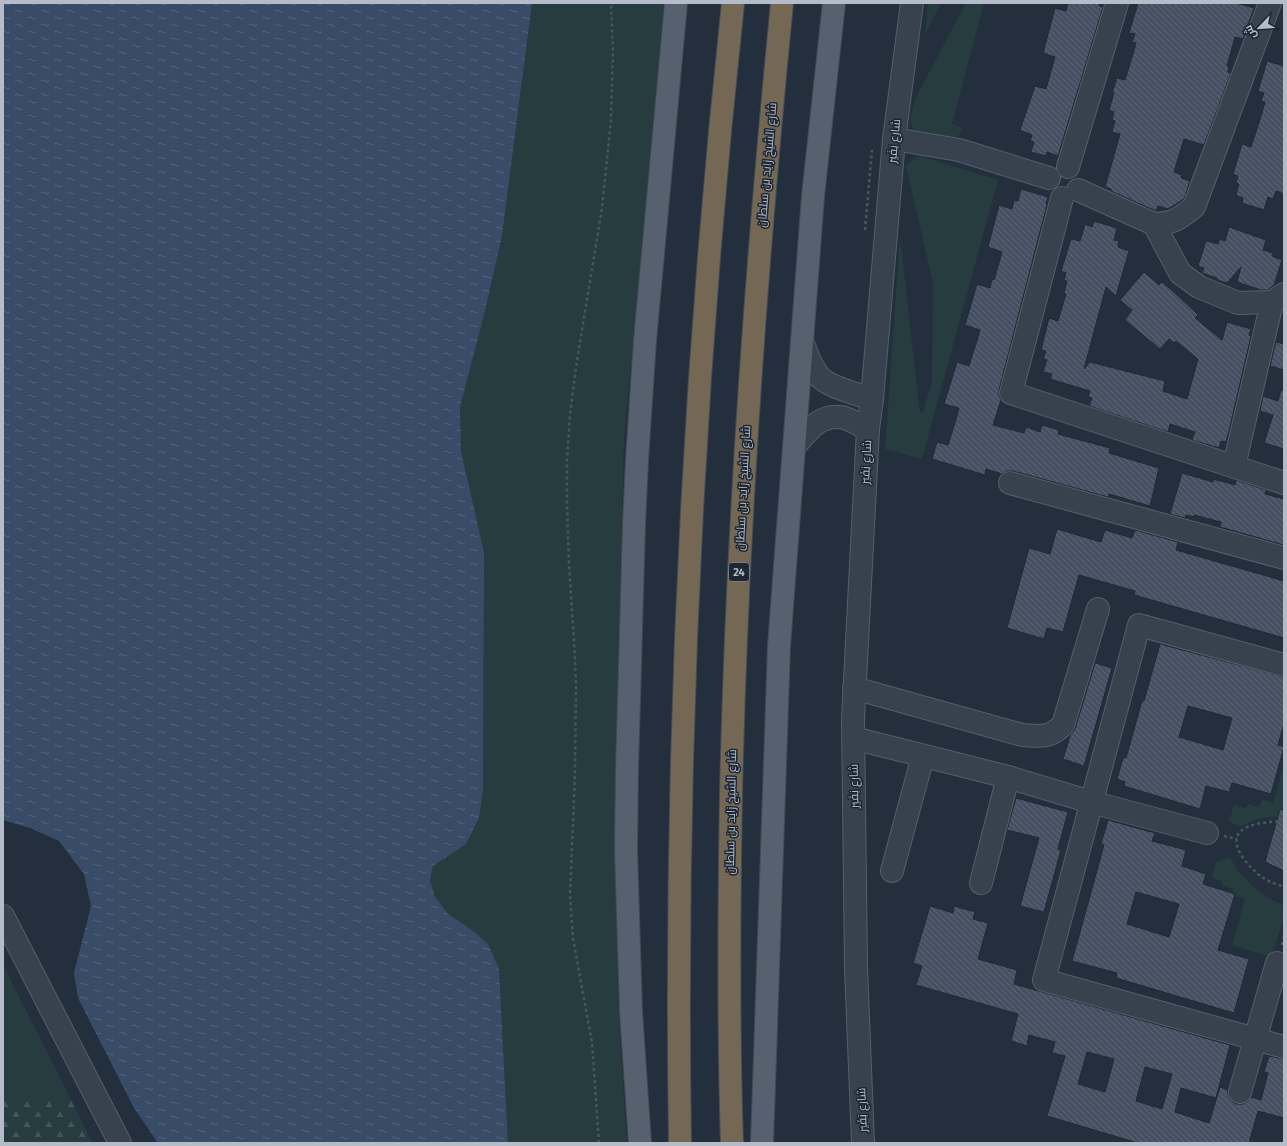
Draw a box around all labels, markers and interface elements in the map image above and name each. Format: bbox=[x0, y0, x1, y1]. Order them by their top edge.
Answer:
north arrow bbox=[1239, 8, 1279, 48]
text: ش bbox=[1242, 23, 1259, 41]
street label: شارع الشيخ زايد بن سلطان bbox=[755, 102, 780, 228]
street label: شارع نِفَير bbox=[885, 118, 904, 165]
street label: شارع الشيخ زايد بن سلطان bbox=[733, 425, 754, 551]
street label: شارع نِفَير bbox=[858, 439, 875, 486]
road number: 24 bbox=[729, 563, 749, 581]
street label: شارع الشيخ زايد بن سلطان bbox=[723, 749, 740, 875]
street label: شارع نِفَير bbox=[847, 764, 862, 809]
street label: شارع نِفَير bbox=[854, 1087, 871, 1133]

